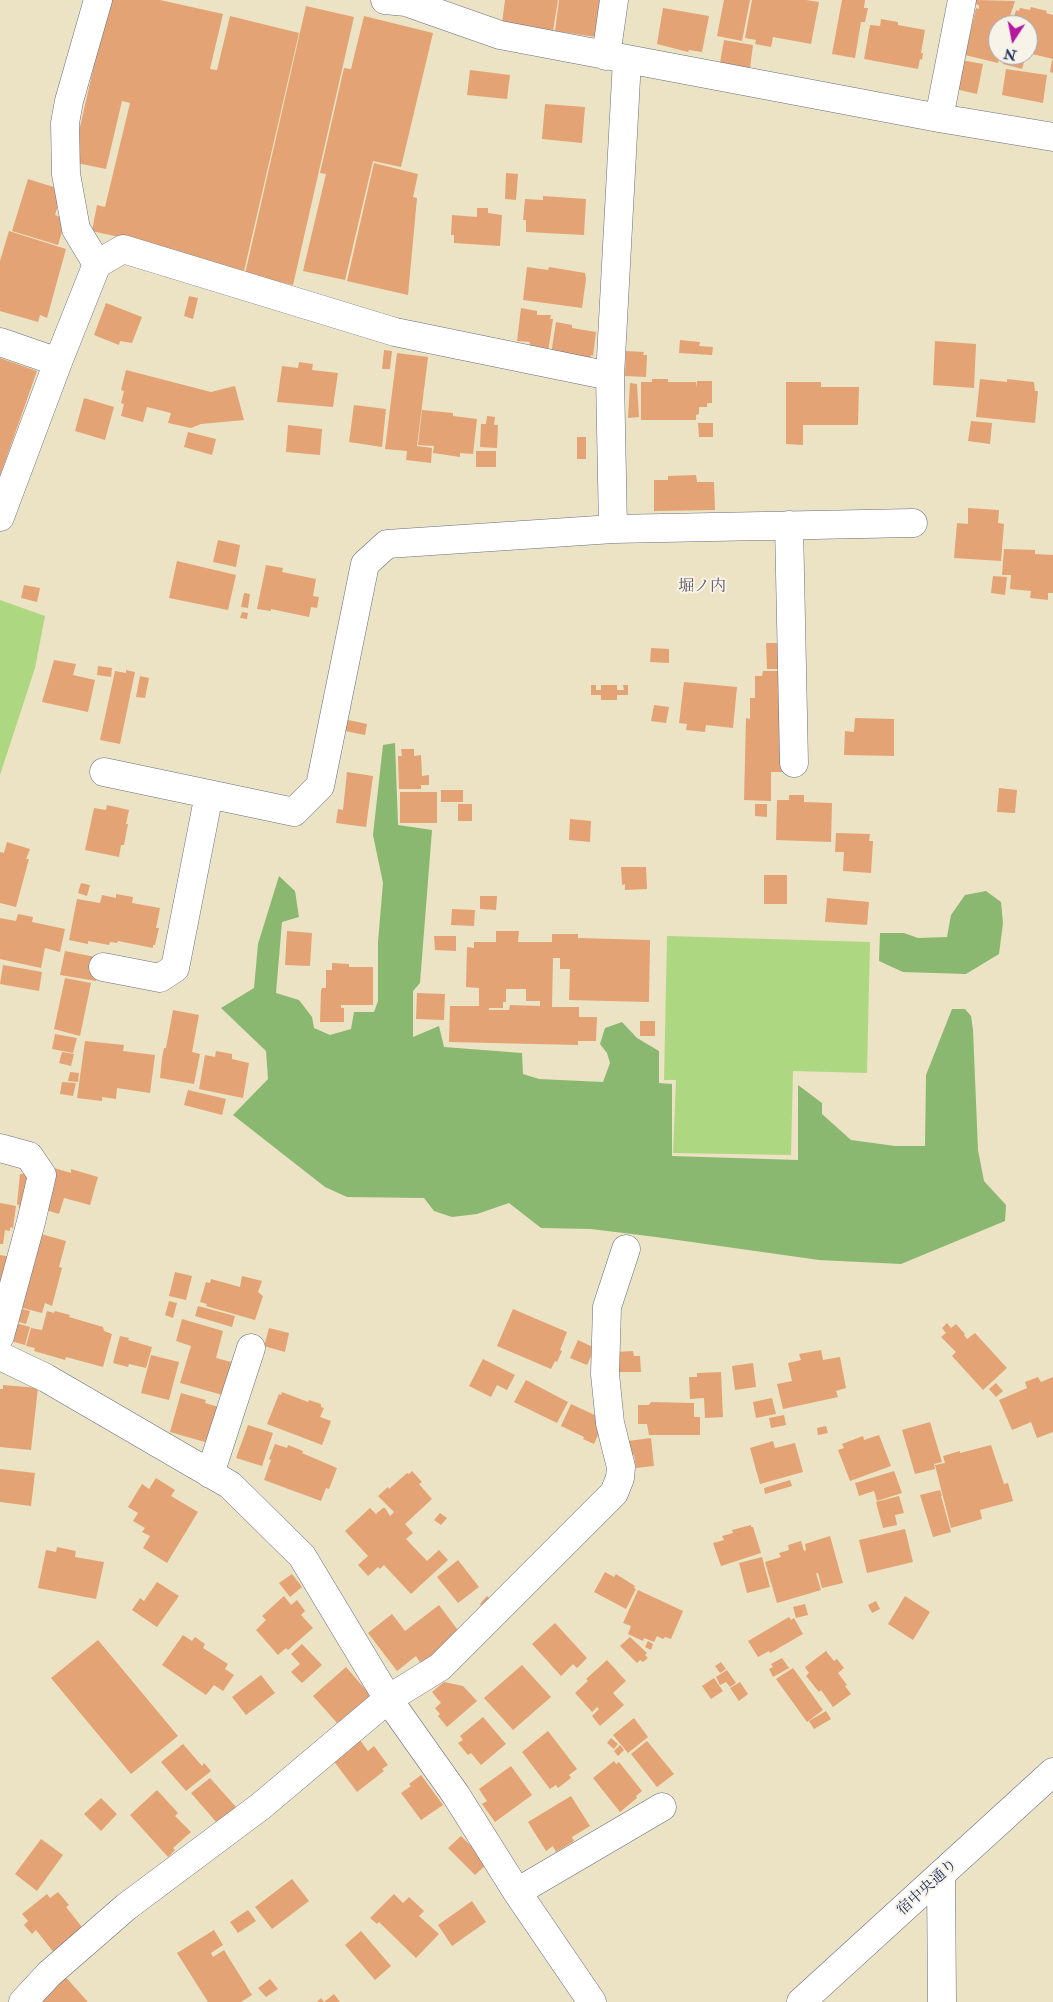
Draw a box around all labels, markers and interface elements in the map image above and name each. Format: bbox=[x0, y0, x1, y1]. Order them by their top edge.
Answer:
north arrow bbox=[988, 15, 1038, 65]
text: N bbox=[1002, 45, 1018, 64]
district label: 堀ノ内 bbox=[678, 578, 726, 598]
street label: 宿中央通り bbox=[894, 1856, 962, 1920]

